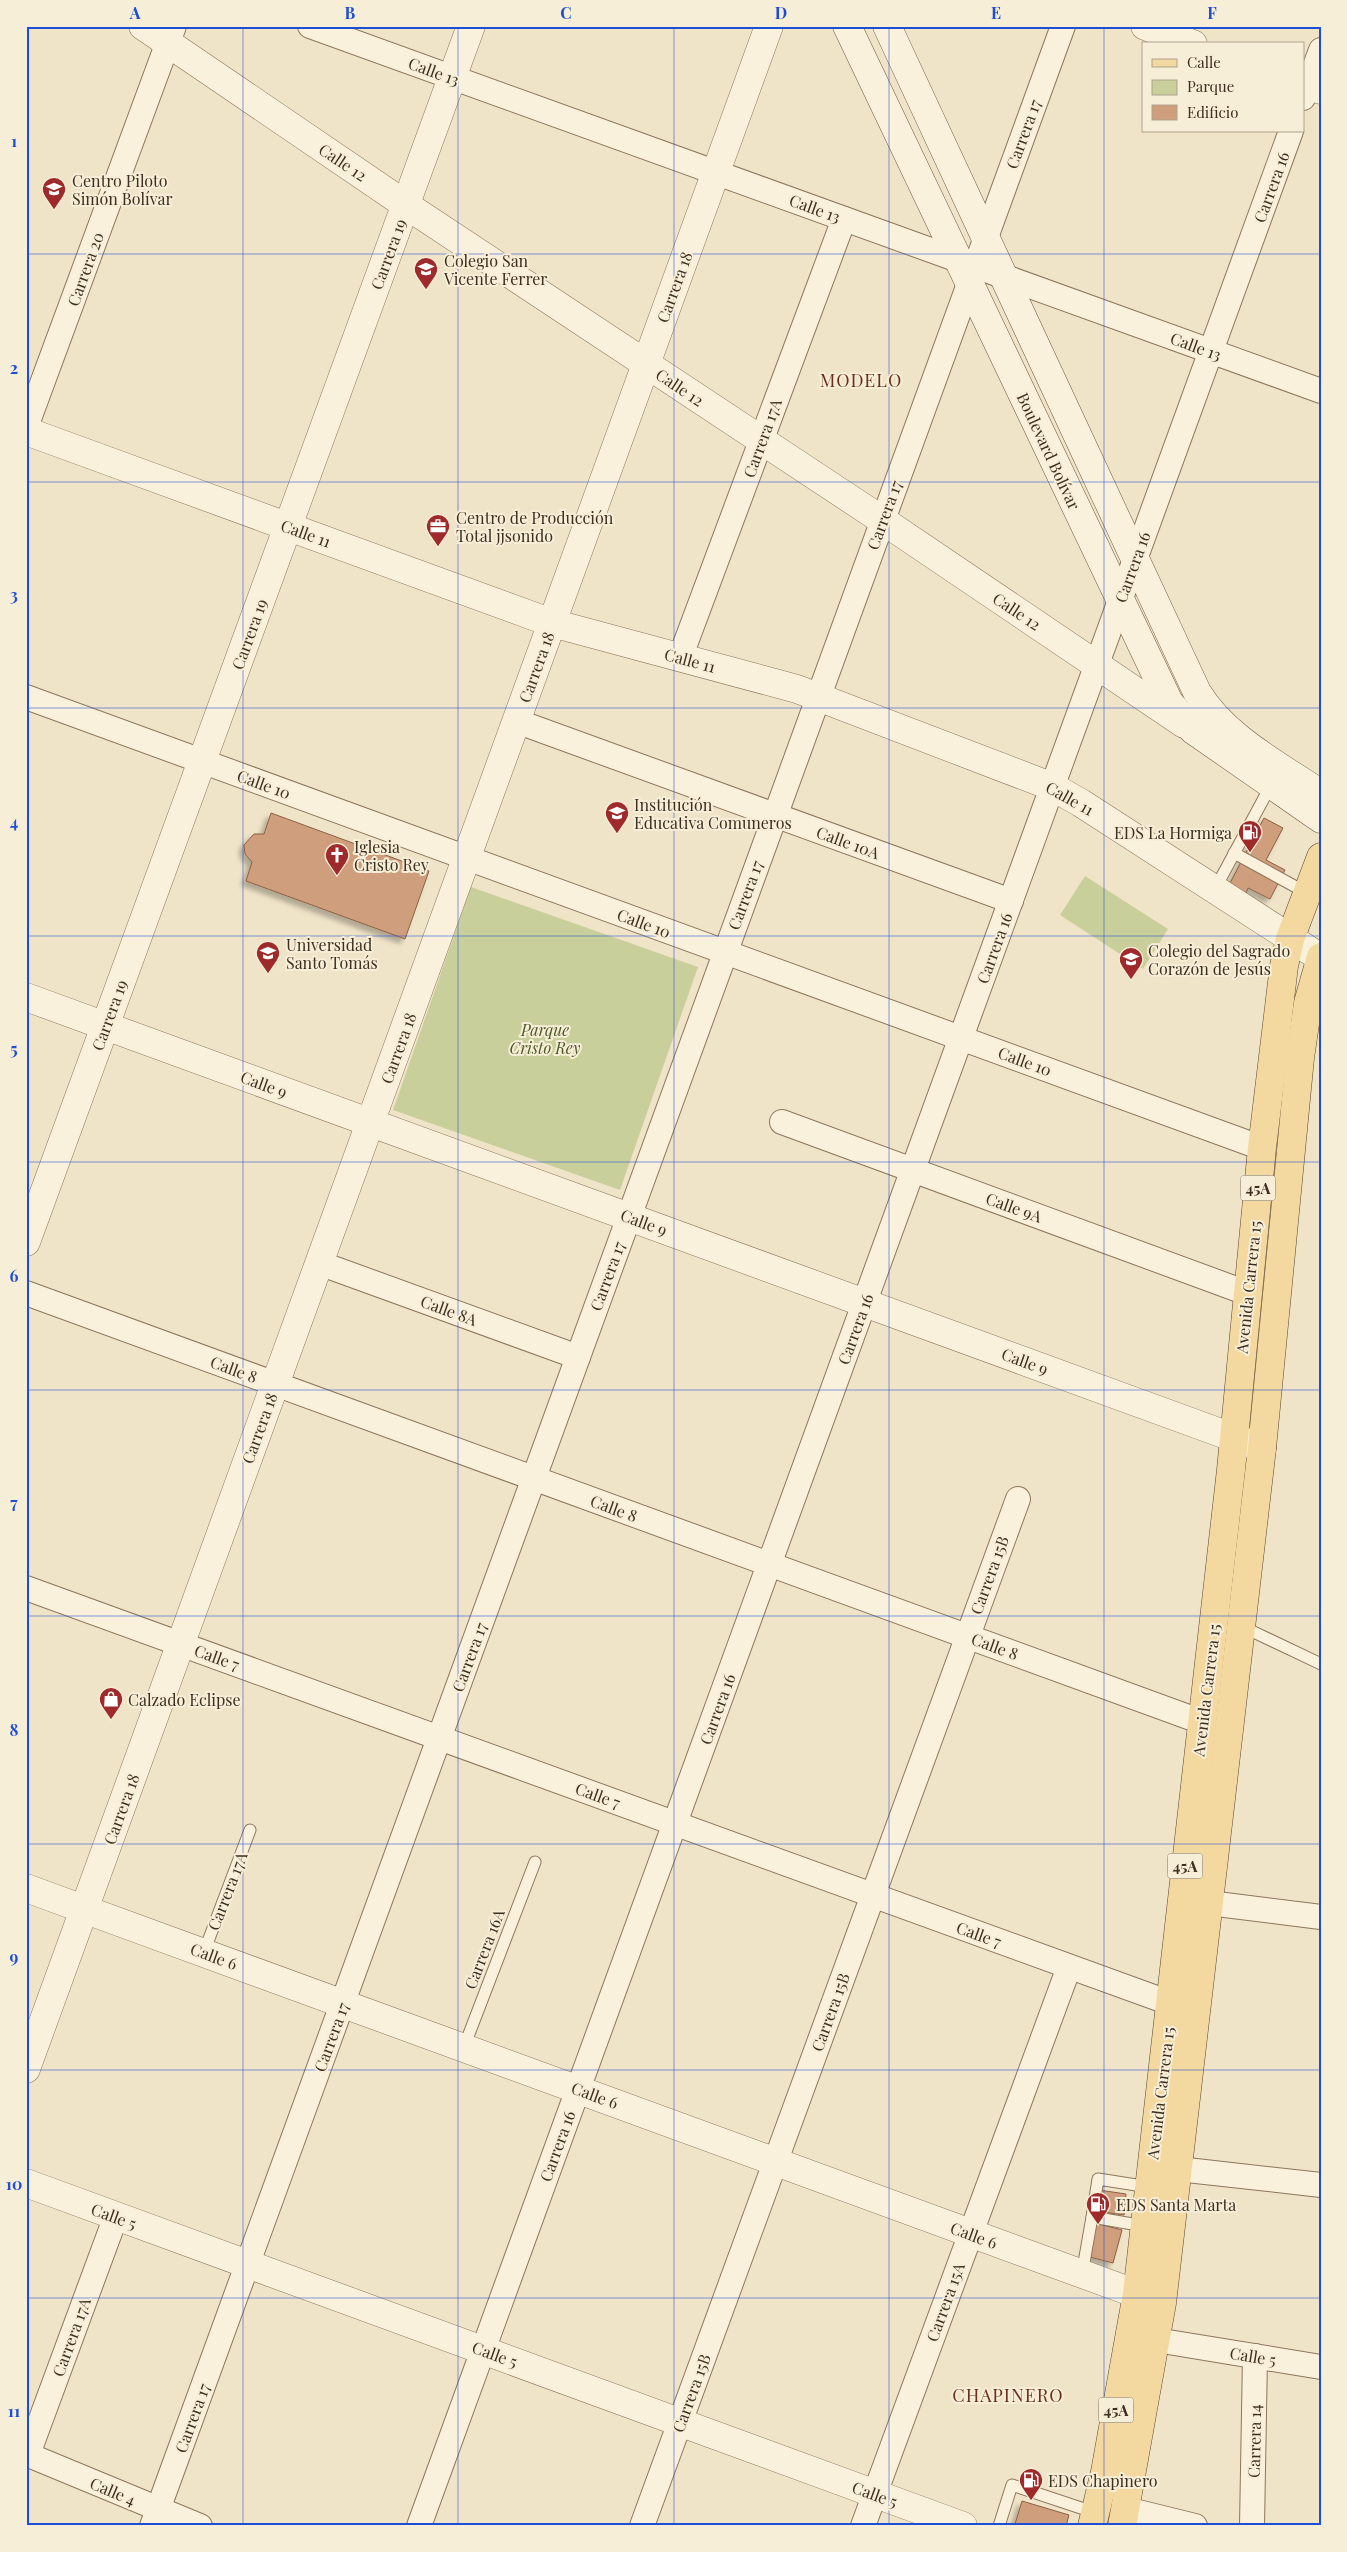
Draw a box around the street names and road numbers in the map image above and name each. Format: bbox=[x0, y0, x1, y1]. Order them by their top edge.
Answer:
street label: Calle 13 bbox=[406, 52, 462, 90]
street label: Carrera 17 bbox=[1001, 96, 1045, 172]
street label: Calle 12 bbox=[315, 138, 371, 186]
street label: Carrera 16 bbox=[1248, 149, 1294, 225]
street label: Calle 13 bbox=[787, 189, 843, 227]
street label: Carrera 19 bbox=[365, 216, 411, 292]
street label: Carrera 20 bbox=[62, 229, 108, 309]
street label: Carrera 18 bbox=[651, 249, 697, 325]
street label: Calle 13 bbox=[1168, 327, 1224, 365]
street label: Calle 12 bbox=[652, 363, 708, 411]
street label: Boulevard Bolívar bbox=[1013, 389, 1085, 513]
street label: Carrera 17A bbox=[738, 395, 786, 480]
street label: Carrera 17 bbox=[862, 477, 906, 553]
street label: Calle 11 bbox=[278, 514, 334, 552]
street label: Carrera 16 bbox=[1109, 529, 1155, 605]
street label: Calle 12 bbox=[989, 587, 1045, 635]
street label: Carrera 19 bbox=[226, 596, 272, 672]
street label: Carrera 18 bbox=[513, 629, 559, 705]
street label: Calle 11 bbox=[662, 643, 718, 677]
street label: Calle 10 bbox=[234, 765, 294, 803]
street label: Calle 11 bbox=[1042, 776, 1098, 820]
street label: Calle 10A bbox=[814, 821, 883, 863]
street label: Carrera 17 bbox=[723, 857, 767, 933]
street label: Calle 10 bbox=[614, 904, 674, 942]
street label: Carrera 16 bbox=[971, 910, 1017, 986]
street label: Carrera 19 bbox=[86, 977, 132, 1053]
street label: Carrera 18 bbox=[375, 1010, 421, 1086]
street label: Calle 10 bbox=[995, 1042, 1055, 1080]
street label: Calle 9 bbox=[238, 1066, 290, 1102]
road number: 45A bbox=[1240, 1176, 1276, 1200]
street label: Calle 9A bbox=[983, 1187, 1046, 1227]
street label: Calle 9 bbox=[618, 1204, 670, 1240]
street label: Avenida Carrera 15 bbox=[1230, 1220, 1265, 1355]
street label: Carrera 17 bbox=[585, 1238, 629, 1314]
street label: Calle 8A bbox=[418, 1290, 481, 1330]
street label: Carrera 16 bbox=[832, 1291, 878, 1367]
street label: Calle 9 bbox=[999, 1343, 1051, 1379]
street label: Calle 8 bbox=[208, 1351, 260, 1387]
street label: Carrera 18 bbox=[236, 1390, 282, 1466]
street label: Calle 8 bbox=[588, 1490, 640, 1526]
street label: Carrera 15B bbox=[965, 1533, 1013, 1617]
street label: Carrera 17 bbox=[447, 1619, 491, 1695]
street label: Avenida Carrera 15 bbox=[1187, 1623, 1225, 1758]
street label: Calle 8 bbox=[969, 1628, 1021, 1664]
street label: Calle 7 bbox=[192, 1639, 243, 1675]
street label: Carrera 16 bbox=[694, 1671, 740, 1747]
street label: Carrera 18 bbox=[98, 1771, 144, 1847]
street label: Calle 7 bbox=[573, 1777, 624, 1813]
street label: Carrera 17A bbox=[202, 1848, 252, 1933]
road number: 45A bbox=[1168, 1854, 1202, 1878]
street label: Carrera 16A bbox=[459, 1905, 509, 1992]
street label: Calle 7 bbox=[954, 1916, 1005, 1952]
street label: Calle 6 bbox=[188, 1938, 240, 1974]
street label: Carrera 15B bbox=[806, 1970, 854, 2054]
street label: Carrera 17 bbox=[309, 1999, 353, 2075]
street label: Avenida Carrera 15 bbox=[1141, 2026, 1179, 2161]
street label: Calle 6 bbox=[569, 2077, 621, 2113]
street label: Carrera 16 bbox=[534, 2108, 580, 2184]
street label: Calle 5 bbox=[88, 2198, 140, 2234]
street label: Calle 6 bbox=[948, 2217, 1000, 2253]
street label: Carrera 15A bbox=[921, 2259, 969, 2344]
street label: Carrera 17A bbox=[47, 2294, 95, 2379]
street label: Calle 5 bbox=[469, 2336, 521, 2372]
street label: Calle 5 bbox=[1228, 2342, 1278, 2370]
street label: Carrera 15B bbox=[667, 2351, 715, 2435]
street label: Carrera 17 bbox=[170, 2380, 214, 2456]
road number: 45A bbox=[1098, 2398, 1134, 2422]
street label: Carrera 14 bbox=[1243, 2404, 1265, 2478]
street label: Calle 4 bbox=[87, 2472, 139, 2510]
street label: Calle 5 bbox=[849, 2476, 901, 2512]

